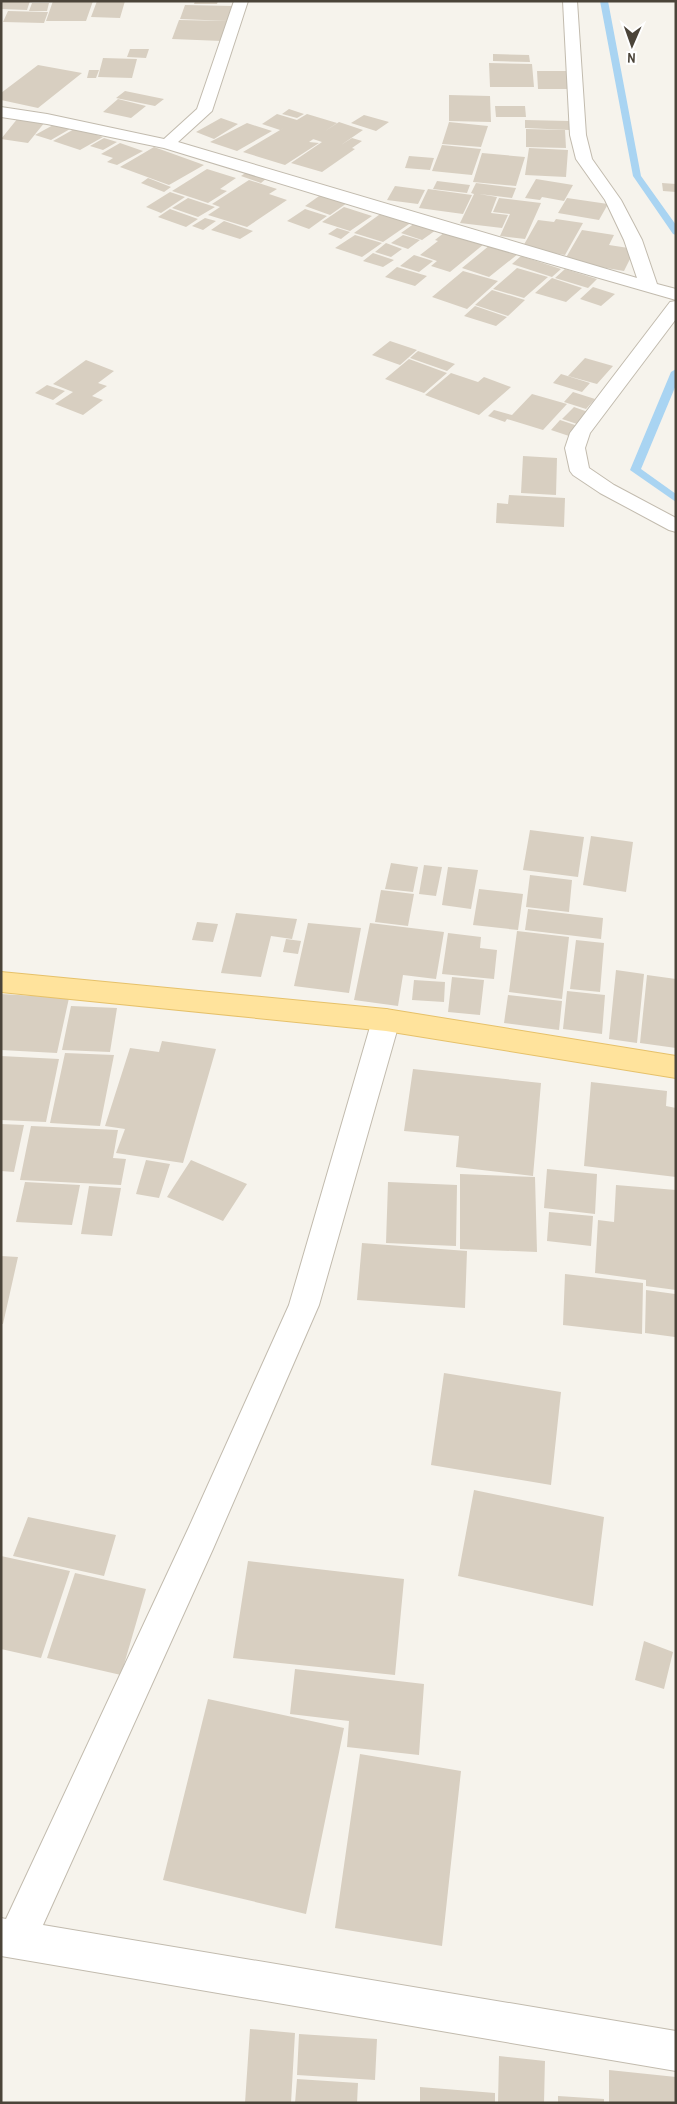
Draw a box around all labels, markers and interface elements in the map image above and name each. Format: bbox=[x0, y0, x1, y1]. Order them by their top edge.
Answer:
north arrow bbox=[607, 20, 657, 70]
text: N bbox=[627, 49, 636, 67]

